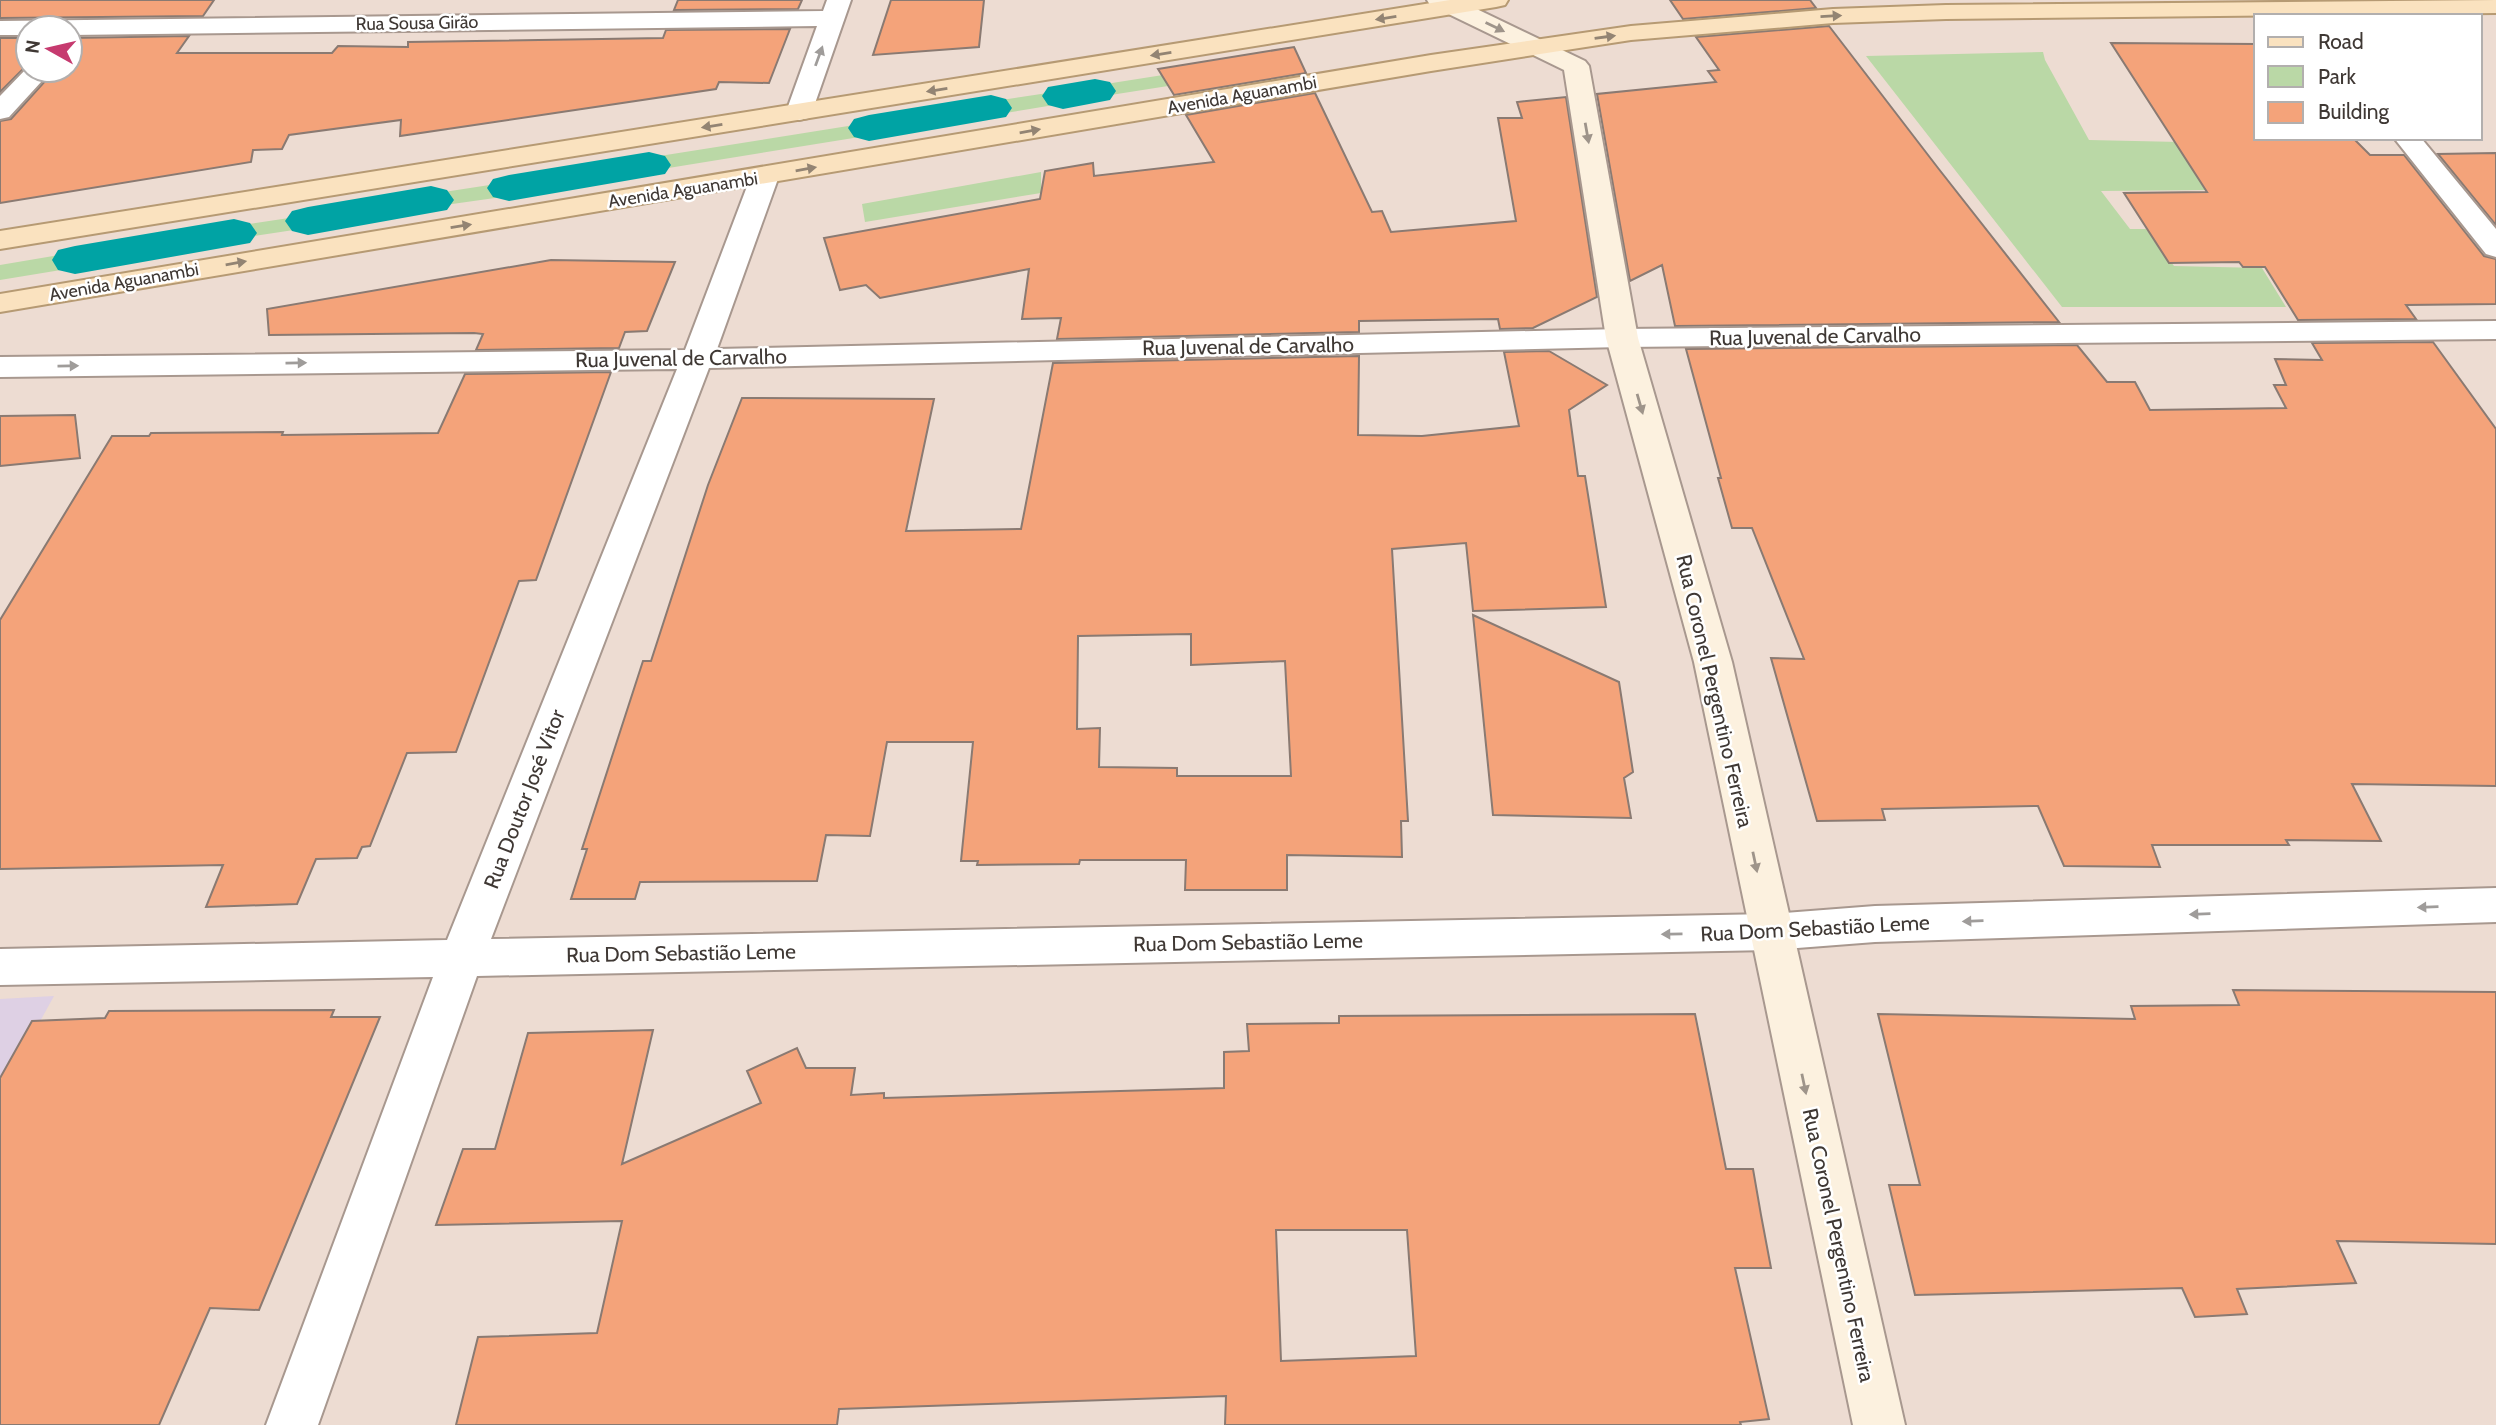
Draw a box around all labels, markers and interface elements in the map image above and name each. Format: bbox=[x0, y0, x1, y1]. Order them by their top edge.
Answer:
one-way arrow bbox=[1821, 10, 1843, 21]
street label: Rua Sousa Girão bbox=[355, 11, 479, 35]
one-way arrow bbox=[1375, 13, 1397, 24]
north arrow bbox=[14, 14, 84, 84]
legend bbox=[2254, 14, 2482, 140]
one-way arrow bbox=[1485, 21, 1505, 33]
text: Road bbox=[2318, 29, 2364, 54]
one-way arrow bbox=[1594, 31, 1616, 42]
text: N bbox=[20, 38, 45, 55]
one-way arrow bbox=[814, 46, 825, 67]
one-way arrow bbox=[1150, 49, 1172, 60]
text: Park bbox=[2318, 64, 2356, 89]
street label: Avenida Aguanambi bbox=[1166, 71, 1318, 119]
one-way arrow bbox=[926, 85, 948, 96]
text: Building bbox=[2318, 99, 2390, 124]
one-way arrow bbox=[701, 121, 723, 132]
one-way arrow bbox=[1582, 122, 1593, 144]
one-way arrow bbox=[1020, 125, 1042, 136]
one-way arrow bbox=[795, 163, 817, 174]
street label: Avenida Aguanambi bbox=[607, 167, 759, 213]
one-way arrow bbox=[450, 220, 472, 231]
one-way arrow bbox=[225, 257, 247, 268]
street label: Avenida Aguanambi bbox=[48, 258, 200, 306]
street label: Rua Juvenal de Carvalho bbox=[1709, 322, 1921, 350]
street label: Rua Juvenal de Carvalho bbox=[1142, 332, 1354, 360]
street label: Rua Juvenal de Carvalho bbox=[575, 344, 787, 372]
one-way arrow bbox=[285, 357, 307, 368]
one-way arrow bbox=[57, 360, 79, 372]
one-way arrow bbox=[1636, 394, 1646, 415]
street label: Rua Coronel Pergentino Ferreira bbox=[1671, 552, 1759, 830]
street label: Rua Doutor José Vitor bbox=[478, 706, 570, 892]
one-way arrow bbox=[1750, 851, 1761, 873]
one-way arrow bbox=[2417, 901, 2439, 912]
one-way arrow bbox=[2189, 908, 2211, 920]
street label: Rua Dom Sebastião Leme bbox=[1700, 909, 1931, 946]
one-way arrow bbox=[1962, 916, 1984, 927]
street label: Rua Dom Sebastião Leme bbox=[1133, 927, 1363, 957]
one-way arrow bbox=[1661, 929, 1683, 940]
street label: Rua Dom Sebastião Leme bbox=[566, 938, 796, 968]
one-way arrow bbox=[1798, 1073, 1809, 1095]
street label: Rua Coronel Pergentino Ferreira bbox=[1798, 1106, 1880, 1384]

